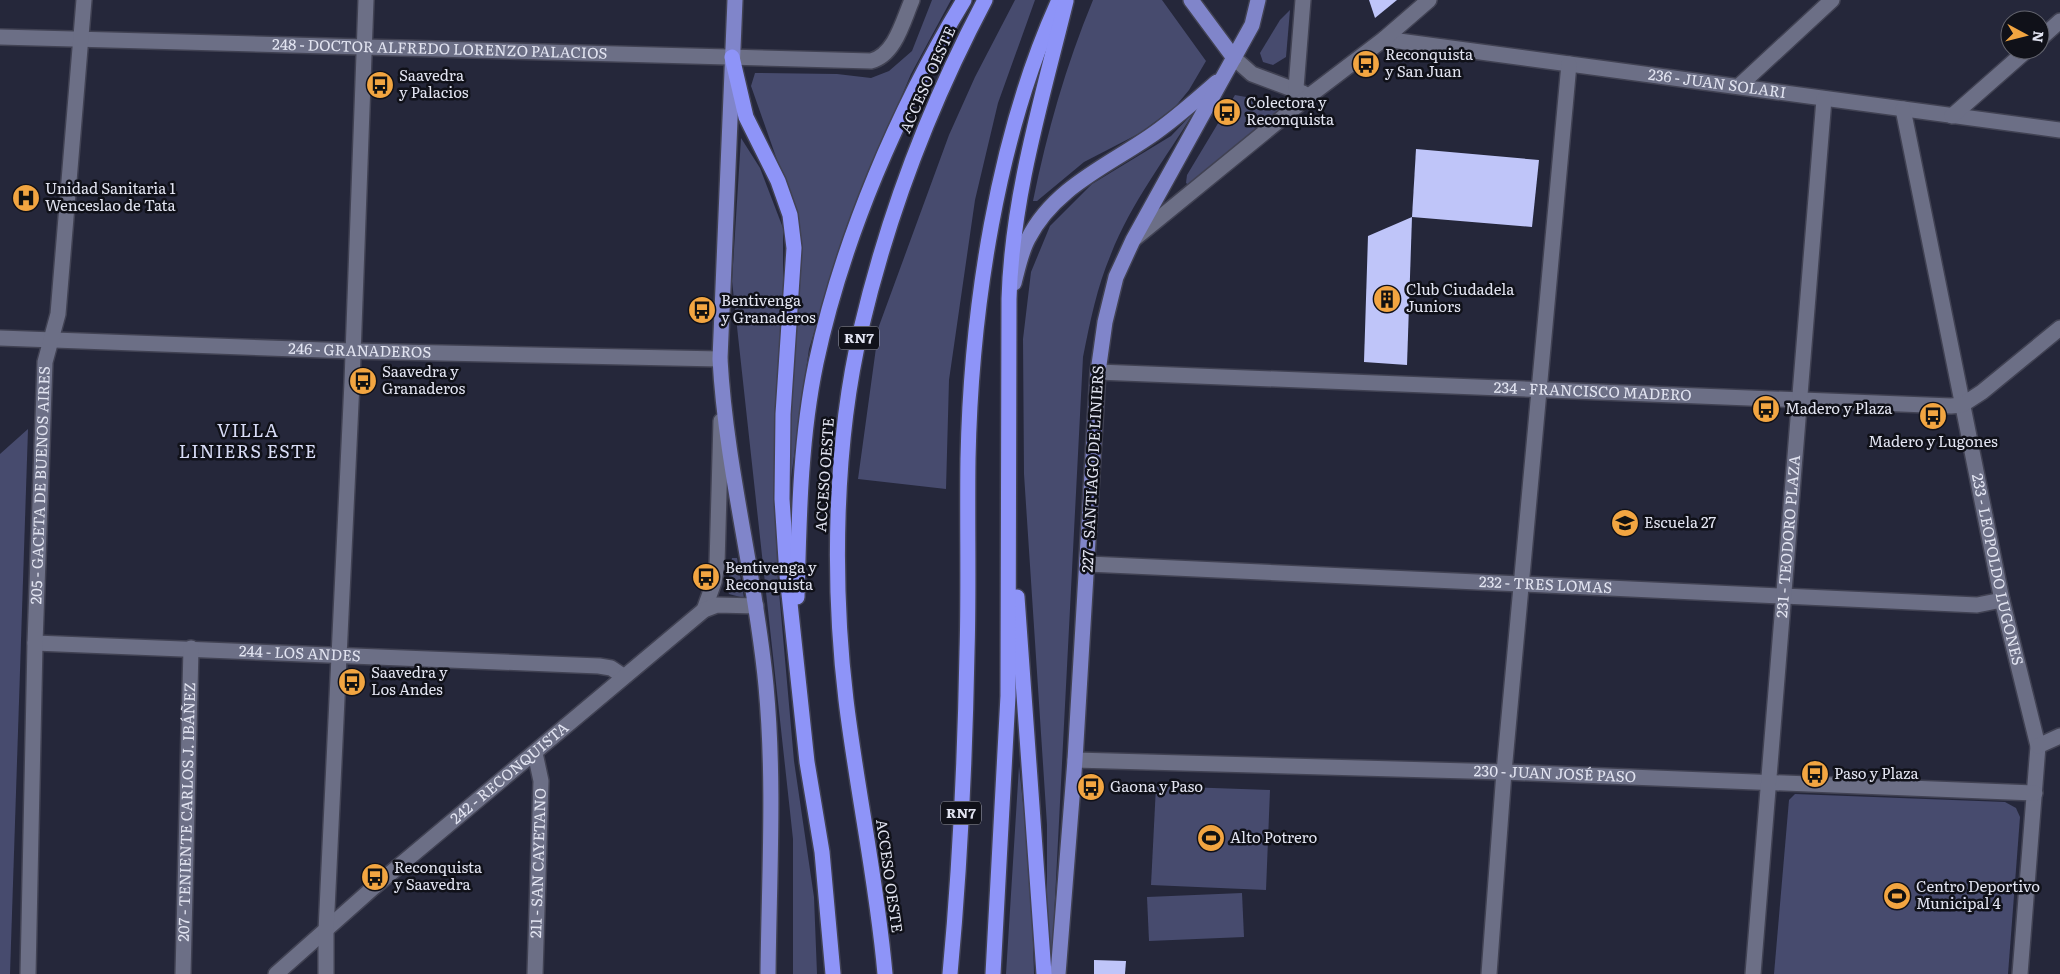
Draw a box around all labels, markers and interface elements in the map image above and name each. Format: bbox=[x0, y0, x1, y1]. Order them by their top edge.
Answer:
north arrow bbox=[2000, 10, 2050, 60]
street label: ACCESO OESTE bbox=[893, 22, 960, 136]
text: N bbox=[2028, 30, 2050, 44]
street label: 248 - DOCTOR ALFREDO LORENZO PALACIOS bbox=[272, 32, 608, 64]
place label: Reconquista y San Juan bbox=[1385, 42, 1474, 82]
bus stop icon: Reconquista y San Juan bbox=[1351, 49, 1381, 79]
street label: 236 - JUAN SOLARI bbox=[1647, 62, 1788, 103]
place label: Saavedra y Palacios bbox=[399, 63, 469, 103]
bus stop icon: Saavedra y Palacios bbox=[365, 70, 395, 100]
place label: Colectora y Reconquista bbox=[1246, 90, 1335, 130]
bus stop icon: Colectora y Reconquista bbox=[1212, 97, 1242, 127]
place label: Unidad Sanitaria 1 Wenceslao de Tata bbox=[45, 176, 176, 216]
hospital icon: Unidad Sanitaria 1 Wenceslao de Tata bbox=[11, 183, 41, 213]
place label: Club Ciudadela Juniors bbox=[1406, 277, 1515, 317]
building icon: Club Ciudadela Juniors bbox=[1372, 284, 1402, 314]
place label: Bentivenga y Granaderos bbox=[721, 288, 816, 328]
bus stop icon: Bentivenga y Granaderos bbox=[687, 295, 717, 325]
road number: RN7 bbox=[839, 326, 879, 349]
street label: 246 - GRANADEROS bbox=[288, 336, 432, 363]
place label: Saavedra y Granaderos bbox=[382, 359, 465, 399]
street label: 227 - SANTIAGO DE LINIERS bbox=[1075, 365, 1108, 573]
street label: 205 - GACETA DE BUENOS AIRES bbox=[23, 366, 55, 605]
bus stop icon: Saavedra y Granaderos bbox=[348, 366, 378, 396]
street label: 234 - FRANCISCO MADERO bbox=[1493, 375, 1692, 406]
bus stop icon: Madero y Plaza bbox=[1751, 394, 1781, 424]
place label: Madero y Plaza bbox=[1785, 396, 1893, 419]
bus stop icon: Madero y Lugones bbox=[1918, 401, 1948, 431]
district label: VILLA LINIERS ESTE bbox=[179, 416, 317, 464]
street label: ACCESO OESTE bbox=[808, 417, 839, 533]
place label: Madero y Lugones bbox=[1868, 429, 1998, 452]
street label: 231 - TEODORO PLAZA bbox=[1769, 454, 1805, 619]
street label: 233 - LEOPOLDO LUGONES bbox=[1967, 471, 2031, 668]
school or university icon: Escuela 27 bbox=[1610, 508, 1640, 538]
place label: Escuela 27 bbox=[1644, 510, 1716, 533]
place label: Bentivenga y Reconquista bbox=[725, 555, 817, 595]
bus stop icon: Bentivenga y Reconquista bbox=[691, 562, 721, 592]
street label: 232 - TRES LOMAS bbox=[1478, 569, 1613, 598]
street label: 244 - LOS ANDES bbox=[239, 638, 361, 666]
place label: Saavedra y Los Andes bbox=[371, 660, 448, 700]
bus stop icon: Saavedra y Los Andes bbox=[337, 667, 367, 697]
street label: 207 - TENIENTE CARLOS J. IBÁÑEZ bbox=[171, 682, 200, 942]
street label: 242 - RECONQUISTA bbox=[444, 716, 573, 829]
street label: 230 - JUAN JOSÉ PASO bbox=[1473, 758, 1637, 787]
bus stop icon: Paso y Plaza bbox=[1800, 759, 1830, 789]
place label: Paso y Plaza bbox=[1834, 761, 1920, 784]
bus stop icon: Gaona y Paso bbox=[1076, 772, 1106, 802]
place label: Gaona y Paso bbox=[1110, 774, 1203, 797]
street label: 211 - SAN CAYETANO bbox=[523, 788, 551, 938]
road number: RN7 bbox=[941, 801, 981, 824]
street label: ACCESO OESTE bbox=[871, 817, 910, 934]
sports icon: Alto Potrero bbox=[1196, 823, 1226, 853]
place label: Alto Potrero bbox=[1230, 825, 1318, 848]
place label: Reconquista y Saavedra bbox=[394, 855, 483, 895]
bus stop icon: Reconquista y Saavedra bbox=[360, 862, 390, 892]
place label: Centro Deportivo Municipal 4 bbox=[1916, 874, 2040, 914]
sports icon: Centro Deportivo Municipal 4 bbox=[1882, 881, 1912, 911]

